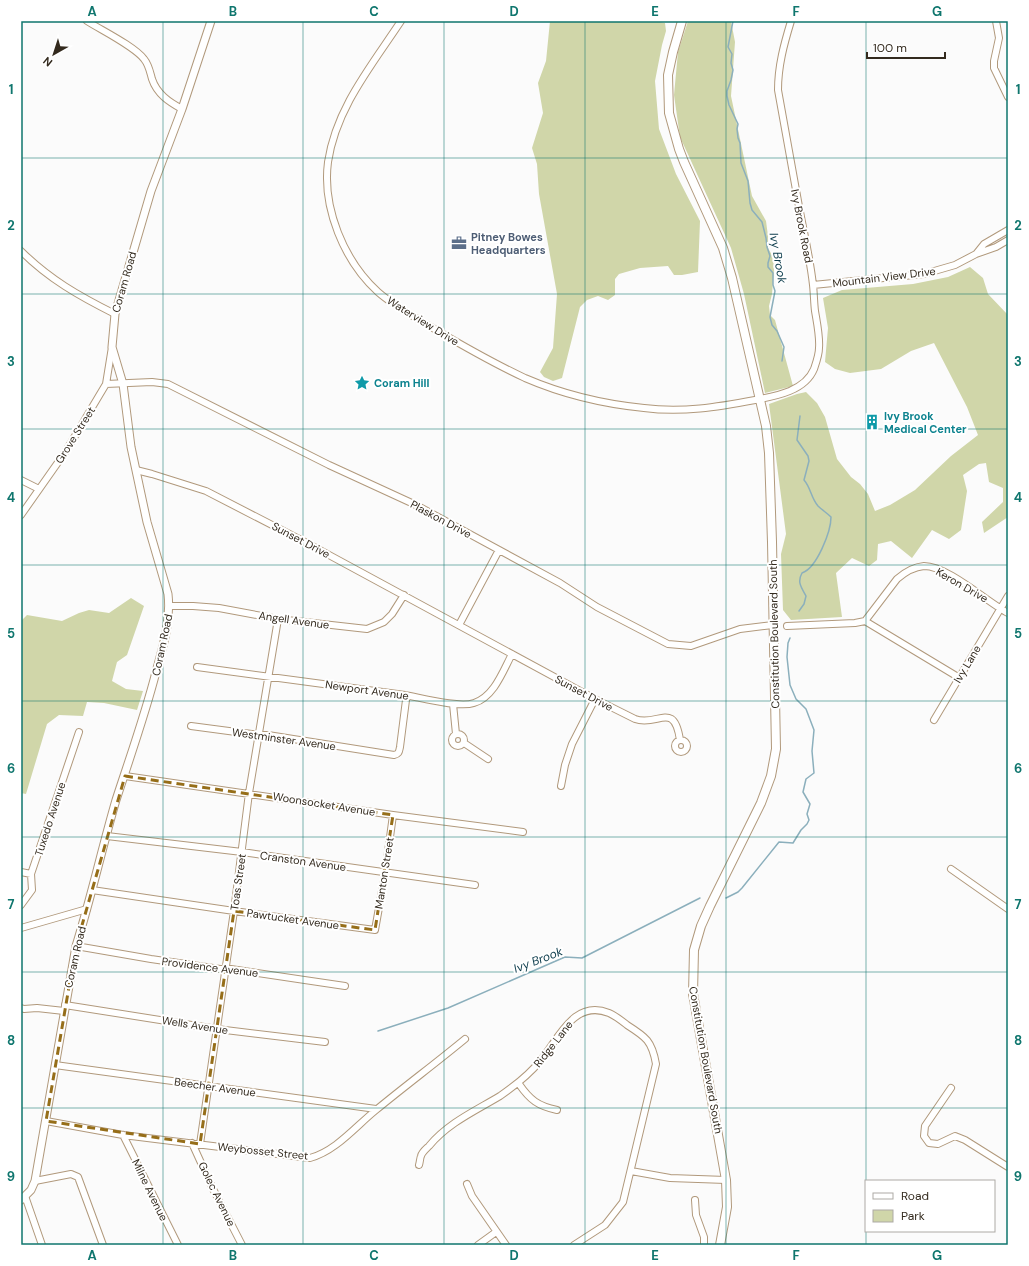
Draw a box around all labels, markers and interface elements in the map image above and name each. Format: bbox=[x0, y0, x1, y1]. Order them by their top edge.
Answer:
text: A bbox=[87, 3, 97, 20]
text: B bbox=[229, 3, 237, 20]
text: C bbox=[369, 3, 379, 20]
text: D bbox=[509, 3, 519, 20]
text: E bbox=[651, 3, 659, 20]
text: F bbox=[792, 3, 800, 20]
text: G bbox=[932, 3, 942, 20]
north arrow bbox=[34, 34, 74, 74]
scale bar bbox=[867, 34, 945, 60]
text: 100 m bbox=[873, 40, 907, 56]
text: N bbox=[40, 54, 55, 70]
text: 1 bbox=[9, 81, 13, 98]
text: 1 bbox=[1016, 81, 1020, 98]
street label: Ivy Brook Road bbox=[788, 188, 816, 264]
text: 2 bbox=[7, 217, 15, 234]
text: 2 bbox=[1014, 217, 1022, 234]
place label: Pitney Bowes Headquarters bbox=[471, 230, 546, 257]
water label: Ivy Brook bbox=[766, 231, 790, 285]
office icon: Pitney Bowes Headquarters bbox=[450, 234, 468, 252]
street label: Coram Road bbox=[109, 250, 139, 314]
street label: Mountain View Drive bbox=[832, 264, 936, 290]
street label: Waterview Drive bbox=[384, 293, 462, 349]
text: 3 bbox=[7, 353, 15, 370]
text: 3 bbox=[1014, 353, 1022, 370]
place icon: Coram Hill bbox=[353, 374, 371, 392]
place label: Coram Hill bbox=[374, 376, 430, 390]
street label: Grove Street bbox=[52, 404, 98, 466]
place label: Ivy Brook Medical Center bbox=[884, 409, 967, 436]
building icon: Ivy Brook Medical Center bbox=[863, 413, 881, 431]
text: 4 bbox=[7, 489, 15, 506]
text: 4 bbox=[1014, 489, 1022, 506]
street label: Plaskon Drive bbox=[408, 497, 474, 541]
street label: Sunset Drive bbox=[270, 519, 332, 561]
street label: Constitution Boulevard South bbox=[766, 559, 782, 709]
street label: Keron Drive bbox=[933, 564, 991, 606]
street label: Angell Avenue bbox=[258, 608, 330, 632]
street label: Coram Road bbox=[149, 613, 175, 677]
text: 5 bbox=[7, 625, 15, 642]
text: 5 bbox=[1014, 625, 1022, 642]
street label: Ivy Lane bbox=[950, 642, 984, 686]
street label: Sunset Drive bbox=[553, 672, 615, 714]
street label: Newport Avenue bbox=[324, 677, 410, 703]
street label: Westminster Avenue bbox=[231, 725, 337, 753]
text: 6 bbox=[7, 760, 15, 777]
text: 6 bbox=[1014, 760, 1022, 777]
street label: Tuxedo Avenue bbox=[31, 780, 69, 858]
street label: Woonsocket Avenue bbox=[272, 789, 376, 819]
street label: Manton Street bbox=[371, 836, 397, 910]
street label: Cranston Avenue bbox=[259, 848, 347, 874]
street label: Toas Street bbox=[227, 853, 249, 911]
text: 7 bbox=[8, 896, 15, 913]
text: 7 bbox=[1015, 896, 1022, 913]
street label: Pawtucket Avenue bbox=[246, 906, 340, 932]
street label: Coram Road bbox=[61, 925, 89, 989]
water label: Ivy Brook bbox=[511, 943, 566, 977]
street label: Providence Avenue bbox=[161, 954, 259, 980]
street label: Constitution Boulevard South bbox=[686, 985, 726, 1135]
street label: Wells Avenue bbox=[161, 1013, 229, 1037]
street label: Ridge Lane bbox=[530, 1018, 576, 1070]
text: 8 bbox=[7, 1032, 15, 1049]
text: 8 bbox=[1014, 1032, 1022, 1049]
street label: Beecher Avenue bbox=[173, 1074, 257, 1100]
street label: Weybosset Street bbox=[217, 1139, 309, 1163]
street label: Milne Avenue bbox=[129, 1157, 171, 1223]
street label: Golec Avenue bbox=[195, 1159, 239, 1229]
text: 9 bbox=[7, 1168, 15, 1185]
text: 9 bbox=[1014, 1168, 1022, 1185]
legend bbox=[865, 1180, 995, 1232]
text: Road bbox=[901, 1188, 929, 1204]
text: Park bbox=[901, 1208, 925, 1224]
text: A bbox=[87, 1247, 97, 1264]
text: B bbox=[229, 1247, 237, 1264]
text: C bbox=[369, 1247, 379, 1264]
text: D bbox=[509, 1247, 519, 1264]
text: E bbox=[651, 1247, 659, 1264]
text: F bbox=[792, 1247, 800, 1264]
text: G bbox=[932, 1247, 942, 1264]

